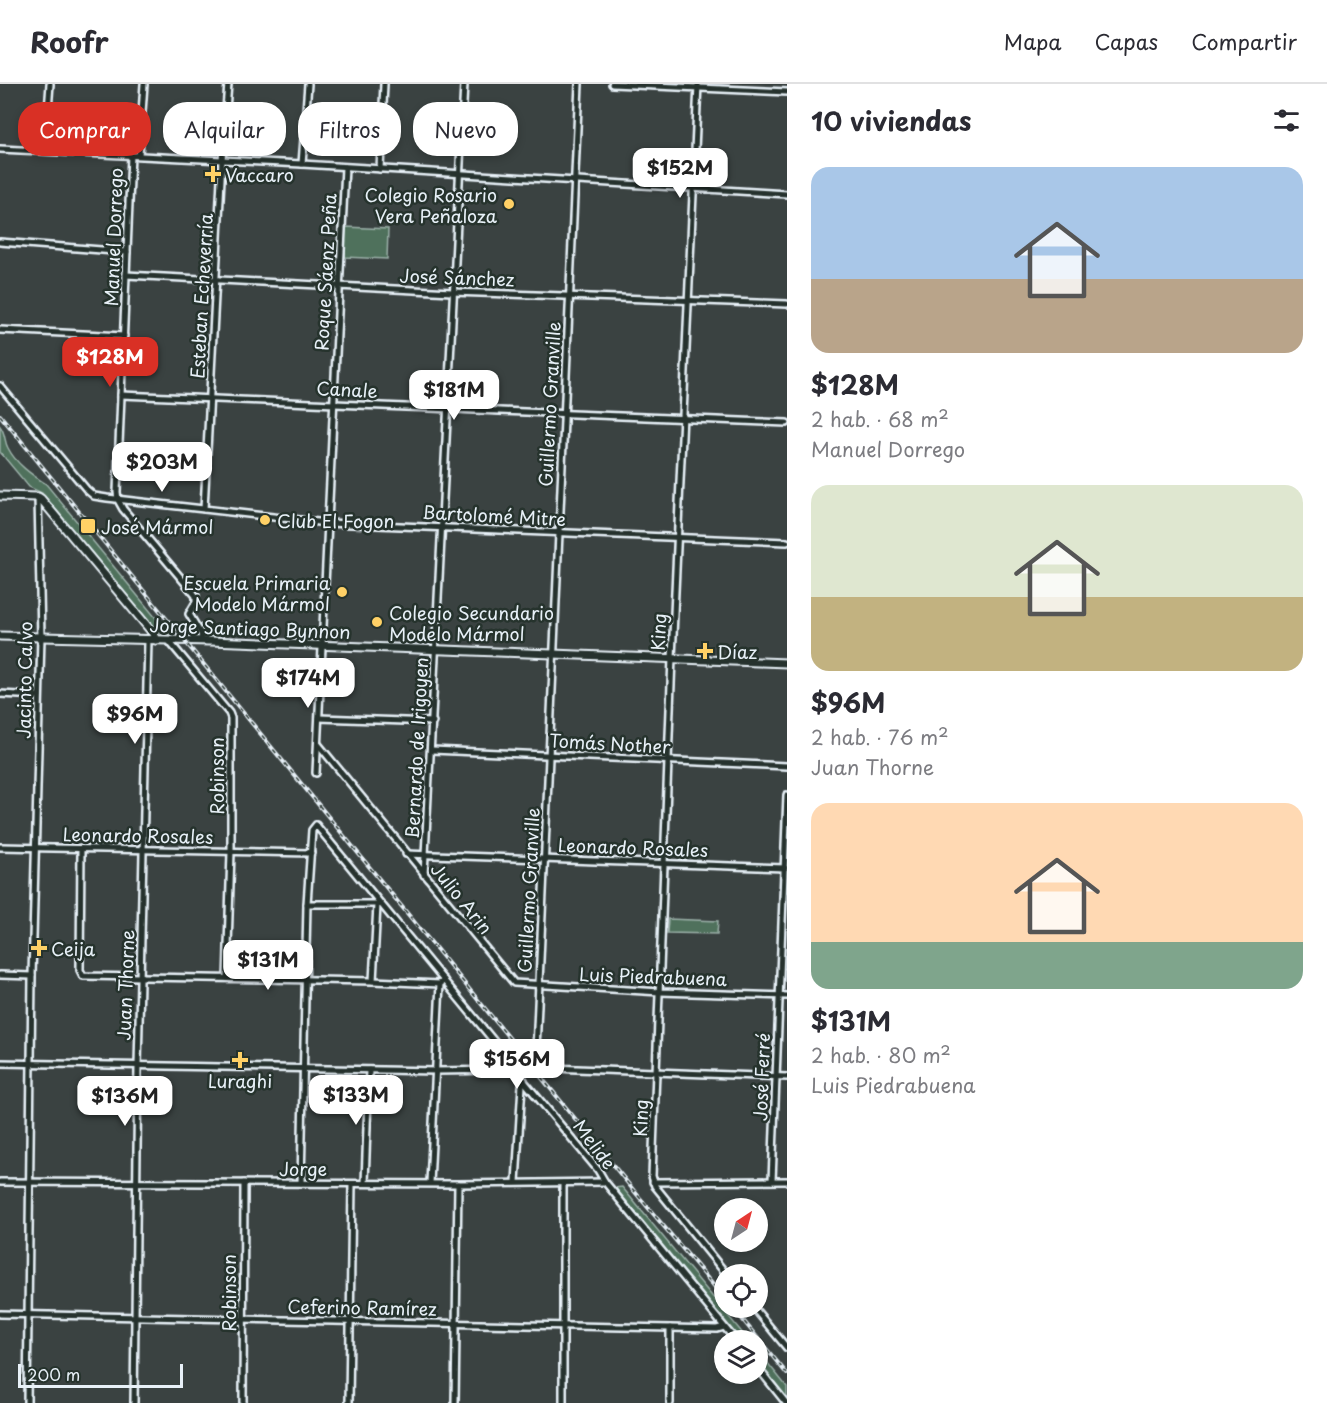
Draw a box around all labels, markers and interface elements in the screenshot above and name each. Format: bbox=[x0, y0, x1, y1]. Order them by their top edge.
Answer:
text: Roofr bbox=[30, 20, 109, 63]
text: Mapa bbox=[1004, 25, 1062, 57]
text: Capas bbox=[1095, 25, 1158, 57]
text: Compartir bbox=[1191, 25, 1297, 57]
text: 10 viviendas bbox=[811, 101, 972, 140]
chip: Comprar bbox=[18, 102, 151, 156]
chip: Alquilar bbox=[163, 102, 286, 156]
chip: Filtros bbox=[298, 102, 401, 156]
chip: Nuevo bbox=[413, 102, 518, 156]
icon: filters bbox=[1270, 104, 1303, 137]
pin: $152M bbox=[638, 148, 722, 199]
text: $152M bbox=[647, 152, 713, 182]
place label: Vaccaro bbox=[225, 161, 294, 188]
street label: Manuel Dorrego bbox=[97, 167, 129, 307]
marker: Vaccaro bbox=[206, 167, 220, 181]
place label: Colegio Rosario Vera Peñaloza bbox=[365, 181, 498, 229]
street label: Roque Sáenz Peña bbox=[307, 192, 343, 351]
marker: Colegio Rosario Vera Peñaloza bbox=[502, 197, 516, 211]
icon: home bbox=[1003, 206, 1111, 314]
street label: Esteban Echeverría bbox=[183, 212, 219, 379]
street label: José Sánchez bbox=[399, 262, 515, 293]
street label: Guillermo Granville bbox=[531, 321, 567, 487]
pin: $128M bbox=[68, 337, 152, 388]
text: $128M bbox=[76, 341, 144, 371]
text: $128M bbox=[811, 365, 899, 404]
pin: $181M bbox=[412, 370, 496, 421]
street label: Canale bbox=[316, 374, 378, 404]
text: $181M bbox=[423, 374, 485, 404]
text: 2 hab. · 68 m² bbox=[811, 404, 949, 434]
text: Manuel Dorrego bbox=[811, 434, 965, 464]
pin: $203M bbox=[120, 442, 204, 493]
text: $203M bbox=[126, 446, 198, 476]
street label: Bartolomé Mitre bbox=[421, 498, 567, 532]
place label: Club El Fogon bbox=[277, 507, 394, 534]
place label: José Mármol bbox=[101, 513, 213, 540]
marker: Club El Fogon bbox=[258, 513, 272, 527]
marker: José Mármol bbox=[79, 517, 97, 535]
icon: home bbox=[1003, 524, 1111, 632]
place label: Escuela Primaria Modelo Mármol bbox=[183, 569, 331, 617]
marker: Escuela Primaria Modelo Mármol bbox=[335, 585, 349, 599]
place label: Colegio Secundario Modelo Mármol bbox=[389, 599, 554, 647]
street label: Jorge Santiago Bynnon bbox=[149, 611, 351, 645]
street label: King bbox=[644, 613, 672, 651]
marker: Colegio Secundario Modelo Mármol bbox=[370, 615, 384, 629]
street label: Jacinto Calvo bbox=[9, 621, 39, 739]
place label: Díaz bbox=[717, 638, 757, 665]
marker: Díaz bbox=[698, 644, 712, 658]
street label: Bernardo de Irigoyen bbox=[398, 656, 434, 840]
pin: $174M bbox=[266, 658, 350, 709]
text: $174M bbox=[276, 662, 340, 692]
text: $96M bbox=[811, 683, 885, 722]
pin: $96M bbox=[99, 694, 171, 745]
text: $96M bbox=[106, 698, 164, 728]
text: 2 hab. · 76 m² bbox=[811, 722, 948, 752]
street label: Tomás Nother bbox=[549, 726, 672, 760]
street label: Robinson bbox=[203, 737, 230, 815]
text: Juan Thorne bbox=[811, 752, 934, 782]
street label: Guillermo Granville bbox=[510, 807, 546, 973]
street label: Leonardo Rosales bbox=[62, 820, 214, 850]
street label: Leonardo Rosales bbox=[557, 831, 709, 863]
icon: home bbox=[1003, 842, 1111, 950]
street label: Julio Arin bbox=[425, 856, 499, 940]
street label: Juan Thorne bbox=[110, 929, 140, 1041]
place label: Ceija bbox=[51, 935, 96, 962]
pin: $131M bbox=[226, 940, 310, 991]
marker: Ceija bbox=[32, 941, 46, 955]
text: $131M bbox=[237, 944, 299, 974]
street label: Luis Piedrabuena bbox=[579, 960, 728, 992]
text: $131M bbox=[811, 1001, 891, 1040]
street label: José Ferré bbox=[746, 1033, 776, 1121]
pin: $156M bbox=[475, 1039, 559, 1090]
text: 2 hab. · 80 m² bbox=[811, 1040, 951, 1070]
text: $156M bbox=[483, 1043, 551, 1073]
marker: Luraghi bbox=[233, 1053, 247, 1067]
place label: Luraghi bbox=[208, 1067, 272, 1094]
text: Luis Piedrabuena bbox=[811, 1070, 976, 1100]
pin: $133M bbox=[314, 1075, 398, 1126]
pin: $136M bbox=[83, 1076, 167, 1127]
text: $133M bbox=[323, 1079, 389, 1109]
text: $136M bbox=[91, 1080, 159, 1110]
street label: King bbox=[626, 1099, 654, 1137]
street label: Melide bbox=[567, 1113, 623, 1175]
street label: Jorge bbox=[279, 1155, 327, 1182]
north arrow bbox=[714, 1198, 768, 1252]
map controls bbox=[714, 1198, 768, 1384]
street label: Robinson bbox=[215, 1254, 242, 1332]
button: locate bbox=[714, 1264, 768, 1318]
street label: Ceferino Ramírez bbox=[287, 1292, 437, 1322]
button: layers bbox=[714, 1330, 768, 1384]
scale bar bbox=[18, 1361, 183, 1388]
text: 200 m bbox=[27, 1362, 80, 1386]

